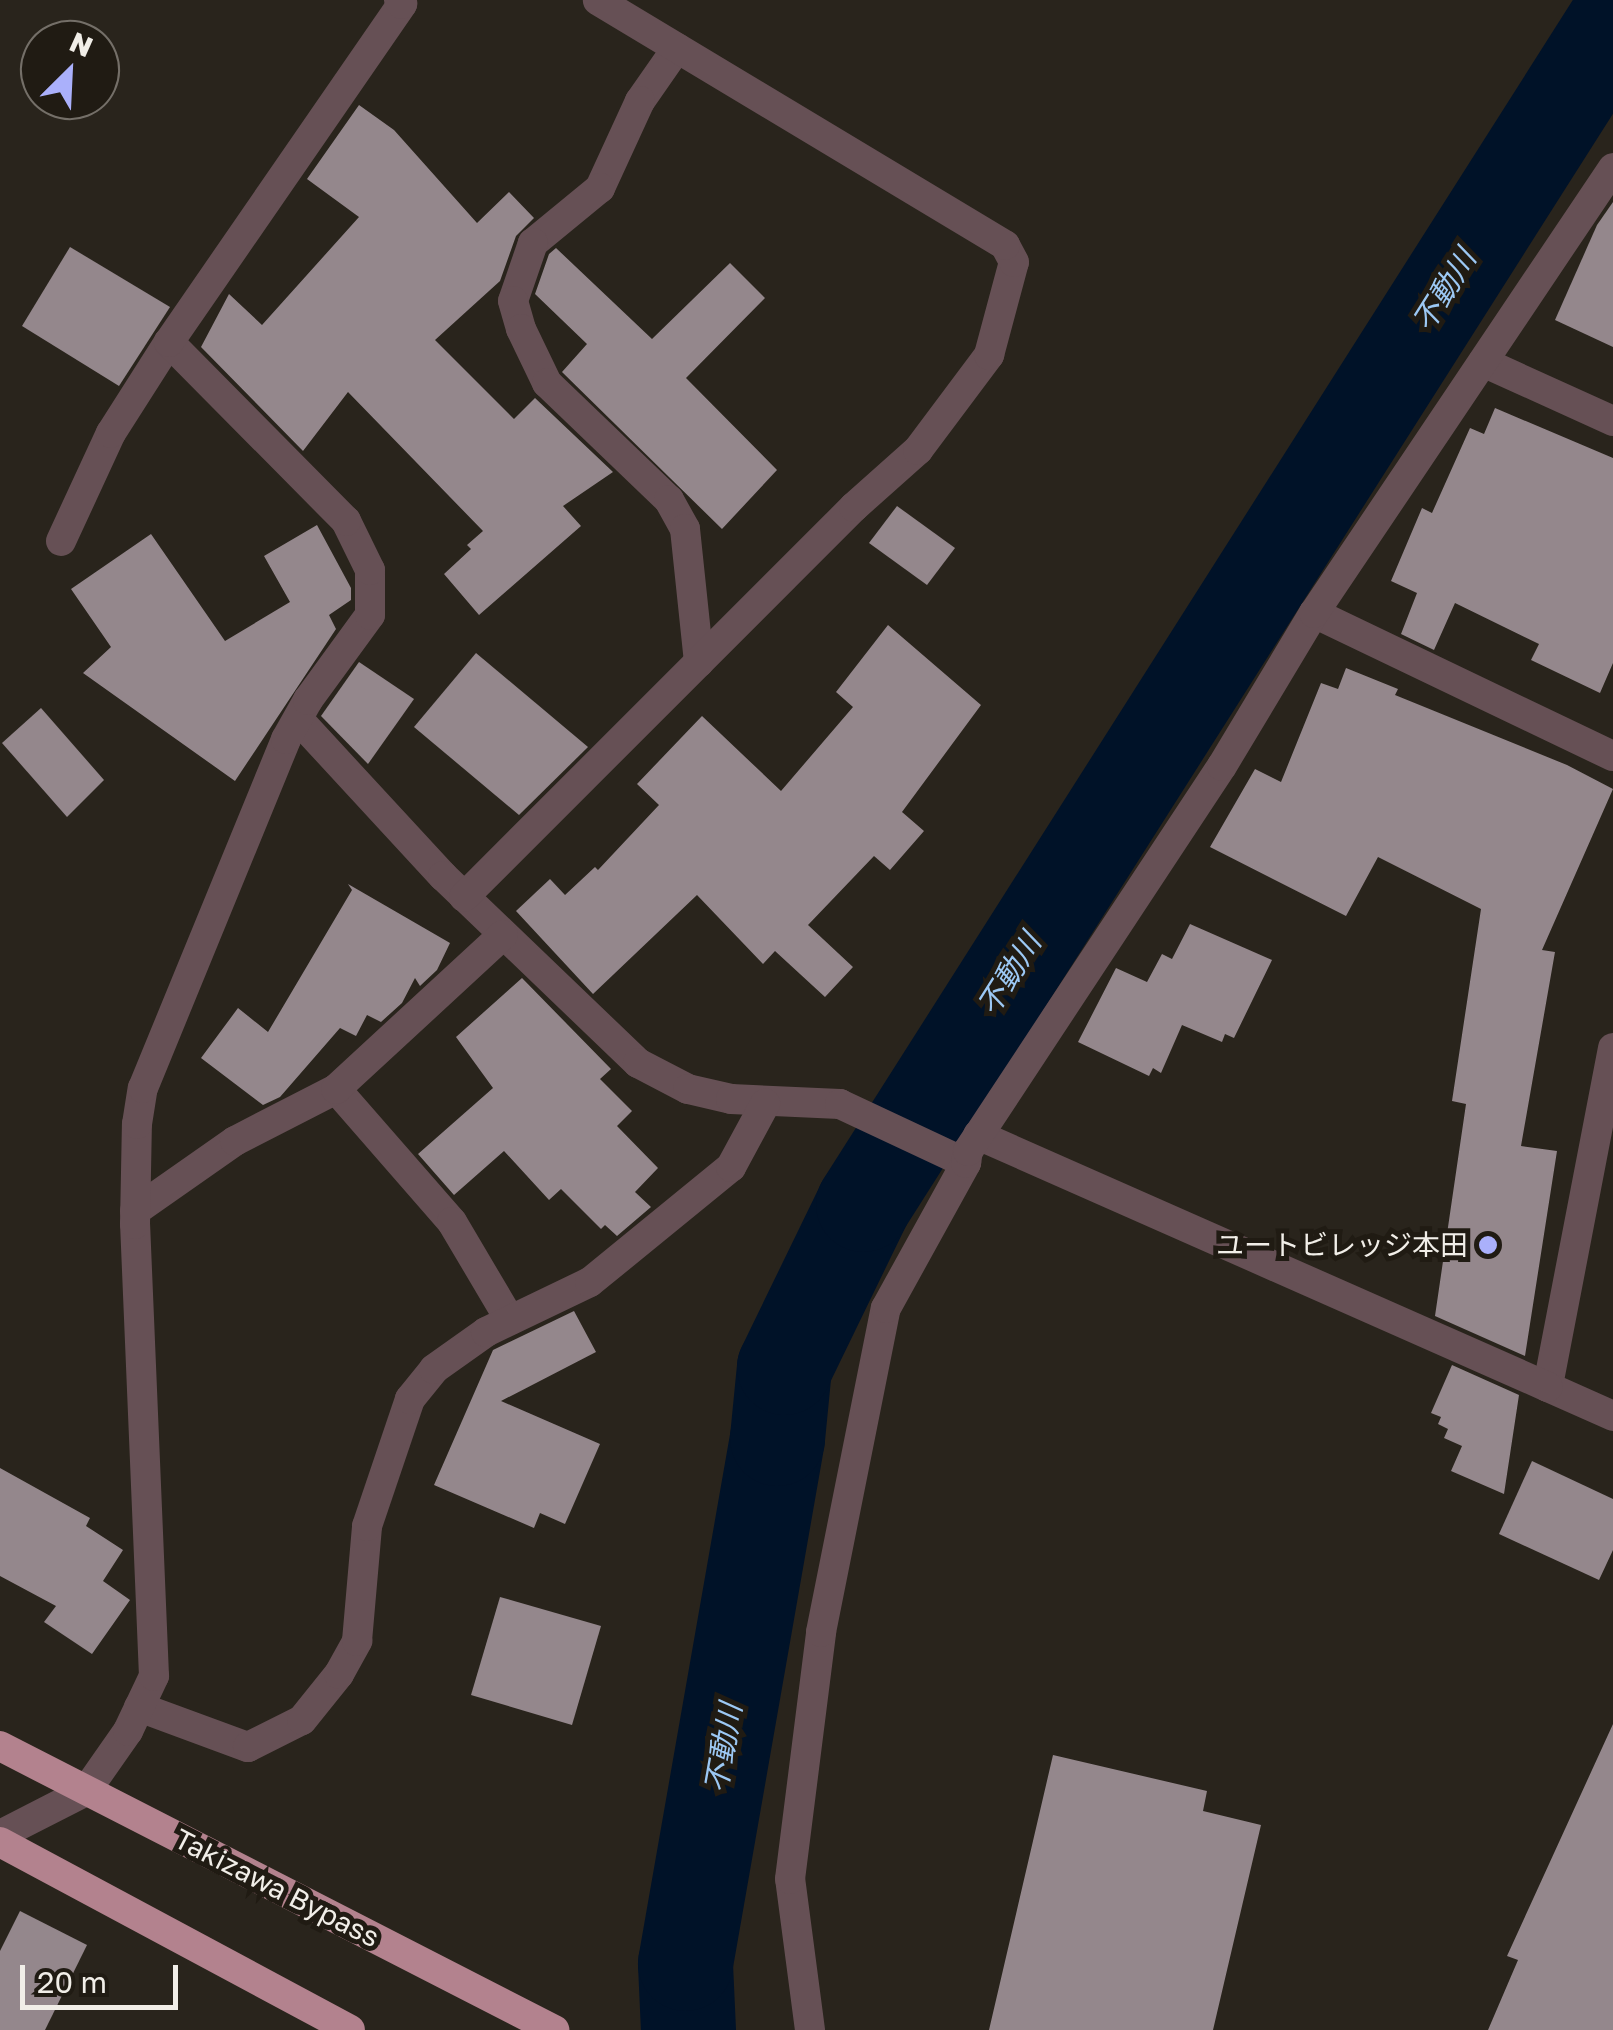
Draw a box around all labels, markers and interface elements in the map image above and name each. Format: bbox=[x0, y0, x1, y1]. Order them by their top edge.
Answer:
north arrow bbox=[20, 20, 120, 120]
text: N bbox=[65, 25, 98, 63]
water label: 不動川 bbox=[1405, 242, 1483, 338]
water label: 不動川 bbox=[970, 926, 1048, 1022]
place label: ユートビレッジ本田 bbox=[1216, 1228, 1468, 1262]
marker: ユートビレッジ本田 bbox=[1477, 1234, 1499, 1256]
water label: 不動川 bbox=[697, 1701, 749, 1795]
street label: Takizawa Bypass bbox=[169, 1822, 385, 1954]
scale bar bbox=[25, 1945, 182, 2007]
text: 20 m bbox=[37, 1964, 107, 2000]

